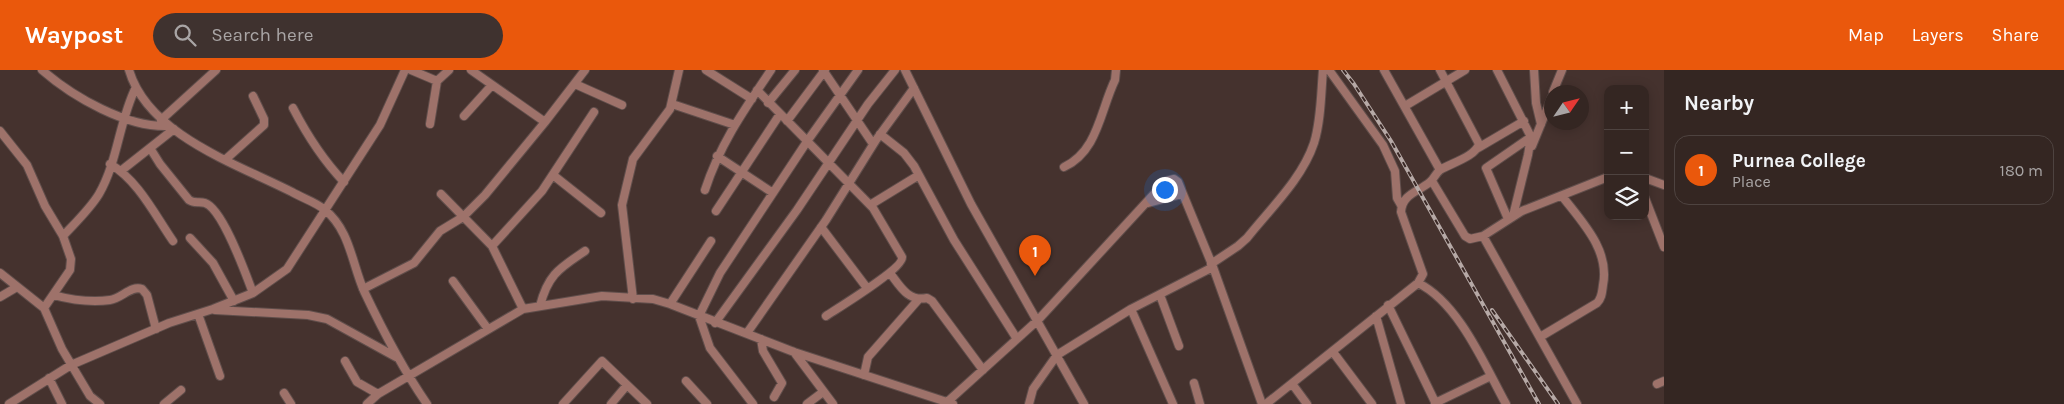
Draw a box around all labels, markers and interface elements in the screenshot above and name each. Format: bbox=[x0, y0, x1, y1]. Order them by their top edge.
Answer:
search box bbox=[153, 13, 503, 58]
text: Waypost bbox=[25, 21, 123, 49]
icon: search bbox=[171, 21, 199, 49]
text: Search here bbox=[211, 24, 313, 46]
text: Map bbox=[1848, 24, 1884, 46]
text: Layers bbox=[1912, 24, 1964, 46]
text: Share bbox=[1992, 24, 2039, 46]
north arrow bbox=[1544, 85, 1589, 130]
map controls bbox=[1604, 85, 1649, 220]
button: + bbox=[1604, 85, 1649, 130]
text: Nearby bbox=[1684, 91, 1754, 115]
button: − bbox=[1604, 130, 1649, 175]
text: Purnea College bbox=[1732, 150, 1866, 172]
text: 1 bbox=[1698, 161, 1704, 180]
text: 180 m bbox=[2000, 161, 2043, 180]
text: Place bbox=[1732, 172, 1771, 191]
button: layers bbox=[1604, 175, 1649, 220]
your location bbox=[1152, 177, 1178, 203]
pin: 1 bbox=[1019, 235, 1051, 276]

